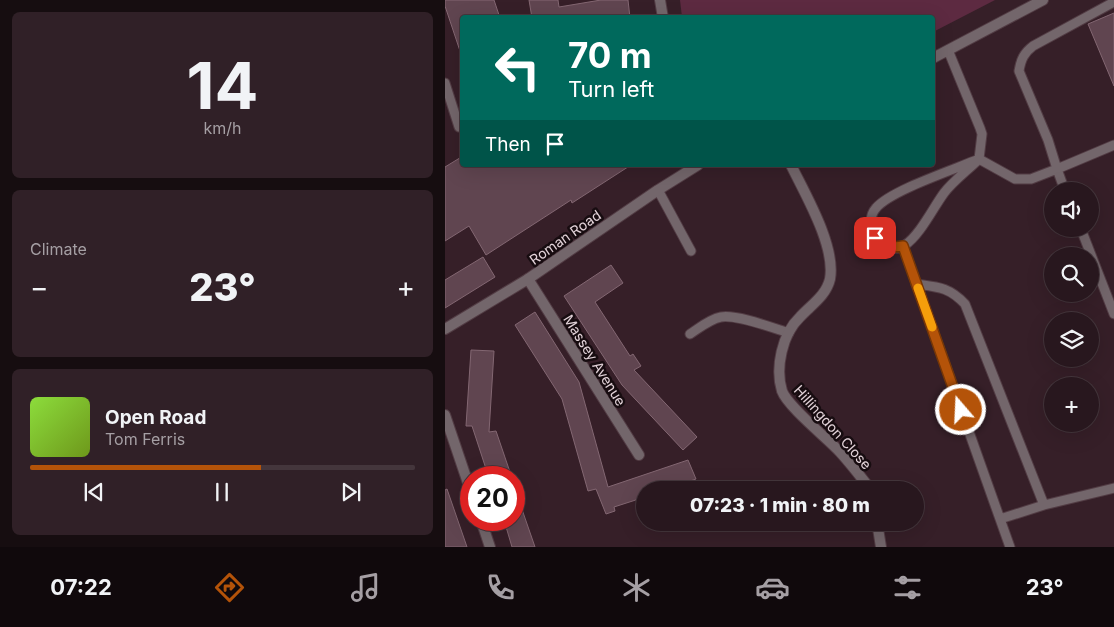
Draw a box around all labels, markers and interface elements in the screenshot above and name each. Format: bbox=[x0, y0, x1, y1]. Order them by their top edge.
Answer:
text: 70 m bbox=[568, 34, 652, 76]
icon: left bbox=[485, 35, 550, 100]
text: 14 bbox=[187, 46, 258, 125]
text: Turn left bbox=[568, 76, 654, 102]
text: km/h bbox=[203, 118, 242, 138]
icon: arrive bbox=[541, 130, 569, 158]
text: Then bbox=[485, 133, 531, 156]
map controls bbox=[1044, 182, 1099, 432]
button: sound bbox=[1044, 182, 1099, 237]
street label: Roman Road bbox=[526, 206, 604, 268]
pin bbox=[854, 217, 896, 259]
icon: arrive bbox=[861, 224, 889, 252]
text: Climate bbox=[30, 239, 87, 259]
button: search bbox=[1044, 247, 1099, 302]
text: 23° bbox=[189, 264, 256, 310]
text: − bbox=[30, 270, 49, 304]
text: + bbox=[396, 270, 415, 304]
street label: Massey Avenue bbox=[560, 311, 630, 409]
button: layers bbox=[1044, 312, 1099, 367]
button: + bbox=[1044, 377, 1099, 432]
street label: Hillingdon Close bbox=[791, 381, 875, 473]
position arrow bbox=[934, 383, 986, 435]
text: Open Road bbox=[105, 406, 206, 429]
text: Tom Ferris bbox=[105, 429, 185, 449]
speed limit sign: 20 bbox=[460, 466, 525, 531]
icon: previous bbox=[80, 478, 108, 506]
icon: pause bbox=[208, 478, 236, 506]
icon: next bbox=[337, 478, 365, 506]
text: 07:23 · 1 min · 80 m bbox=[690, 494, 870, 517]
icon: directions bbox=[212, 570, 247, 605]
icon: music bbox=[348, 570, 383, 605]
icon: phone bbox=[483, 570, 518, 605]
icon: climate bbox=[619, 570, 654, 605]
icon: car bbox=[755, 570, 790, 605]
icon: filters bbox=[890, 570, 925, 605]
text: 07:22 bbox=[50, 574, 112, 600]
text: 23° bbox=[1026, 574, 1064, 600]

